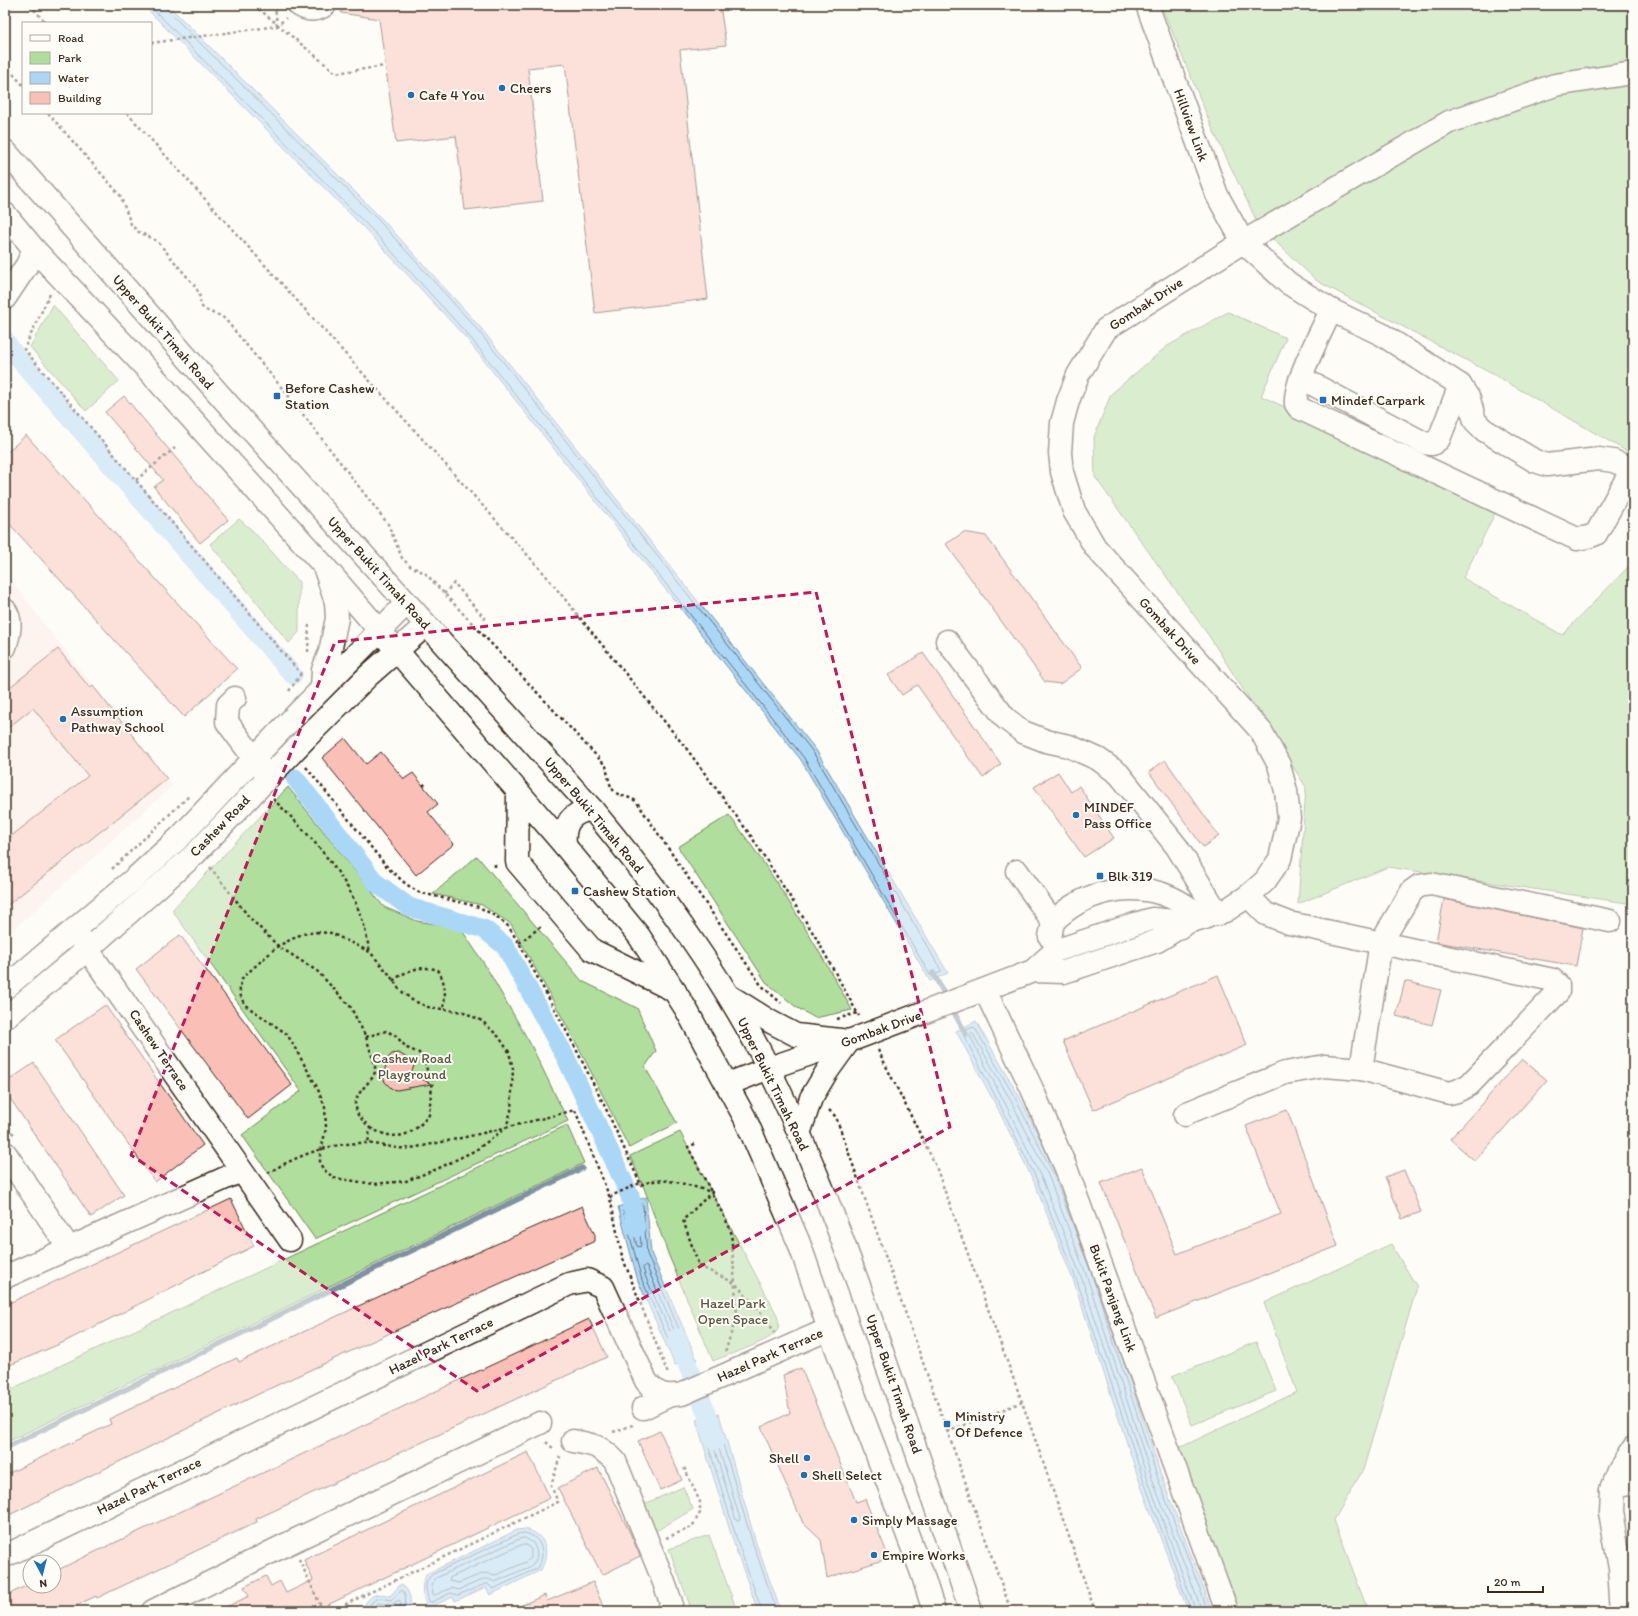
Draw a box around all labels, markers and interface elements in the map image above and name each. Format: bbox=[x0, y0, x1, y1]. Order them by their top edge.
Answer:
legend bbox=[22, 22, 152, 114]
text: Road bbox=[58, 31, 84, 45]
text: Park bbox=[58, 51, 82, 65]
text: Water bbox=[58, 71, 89, 85]
place label: Cheers bbox=[510, 80, 551, 97]
marker: Cheers bbox=[497, 83, 507, 93]
street label: Hillview Link bbox=[1170, 86, 1212, 164]
place label: Cafe 4 You bbox=[419, 87, 485, 104]
marker: Cafe 4 You bbox=[406, 90, 416, 100]
text: Building bbox=[58, 91, 102, 105]
street label: Upper Bukit Timah Road bbox=[109, 271, 218, 393]
street label: Gombak Drive bbox=[1106, 274, 1186, 334]
place label: Before Cashew Station bbox=[285, 380, 375, 413]
marker: Before Cashew Station bbox=[272, 391, 282, 401]
place label: Mindef Carpark bbox=[1331, 392, 1426, 409]
marker: Mindef Carpark bbox=[1318, 395, 1328, 405]
street label: Upper Bukit Timah Road bbox=[324, 513, 435, 633]
street label: Gombak Drive bbox=[1135, 594, 1205, 668]
place label: Assumption Pathway School bbox=[71, 703, 164, 736]
marker: Assumption Pathway School bbox=[58, 714, 68, 724]
street label: Upper Bukit Timah Road bbox=[541, 754, 648, 877]
street label: Cashew Road bbox=[186, 791, 254, 861]
place label: MINDEF Pass Office bbox=[1084, 799, 1152, 832]
marker: MINDEF Pass Office bbox=[1071, 810, 1081, 820]
place label: Blk 319 bbox=[1108, 868, 1153, 885]
marker: Blk 319 bbox=[1095, 871, 1105, 881]
place label: Cashew Station bbox=[583, 883, 676, 900]
marker: Cashew Station bbox=[570, 886, 580, 896]
street label: Cashew Terrace bbox=[125, 1006, 193, 1094]
street label: Gombak Drive bbox=[838, 1006, 924, 1051]
street label: Upper Bukit Timah Road bbox=[733, 1015, 813, 1154]
park label: Cashew Road Playground bbox=[372, 1050, 452, 1083]
street label: Bukit Panjang Link bbox=[1086, 1242, 1140, 1354]
park label: Hazel Park Open Space bbox=[698, 1295, 768, 1328]
street label: Upper Bukit Timah Road bbox=[862, 1312, 926, 1456]
street label: Hazel Park Terrace bbox=[386, 1313, 496, 1379]
street label: Hazel Park Terrace bbox=[714, 1324, 826, 1386]
place label: Ministry Of Defence bbox=[955, 1408, 1023, 1441]
marker: Ministry Of Defence bbox=[942, 1419, 952, 1429]
place label: Shell bbox=[769, 1450, 799, 1467]
street label: Hazel Park Terrace bbox=[94, 1453, 204, 1519]
marker: Shell bbox=[802, 1453, 812, 1463]
place label: Shell Select bbox=[812, 1467, 882, 1484]
marker: Shell Select bbox=[799, 1470, 809, 1480]
place label: Simply Massage bbox=[862, 1512, 958, 1529]
marker: Simply Massage bbox=[849, 1515, 859, 1525]
place label: Empire Works bbox=[882, 1547, 965, 1564]
marker: Empire Works bbox=[869, 1550, 879, 1560]
north arrow bbox=[22, 1554, 62, 1594]
scale bar bbox=[1488, 1568, 1543, 1594]
text: 20 m bbox=[1494, 1575, 1521, 1589]
text: N bbox=[39, 1577, 48, 1590]

